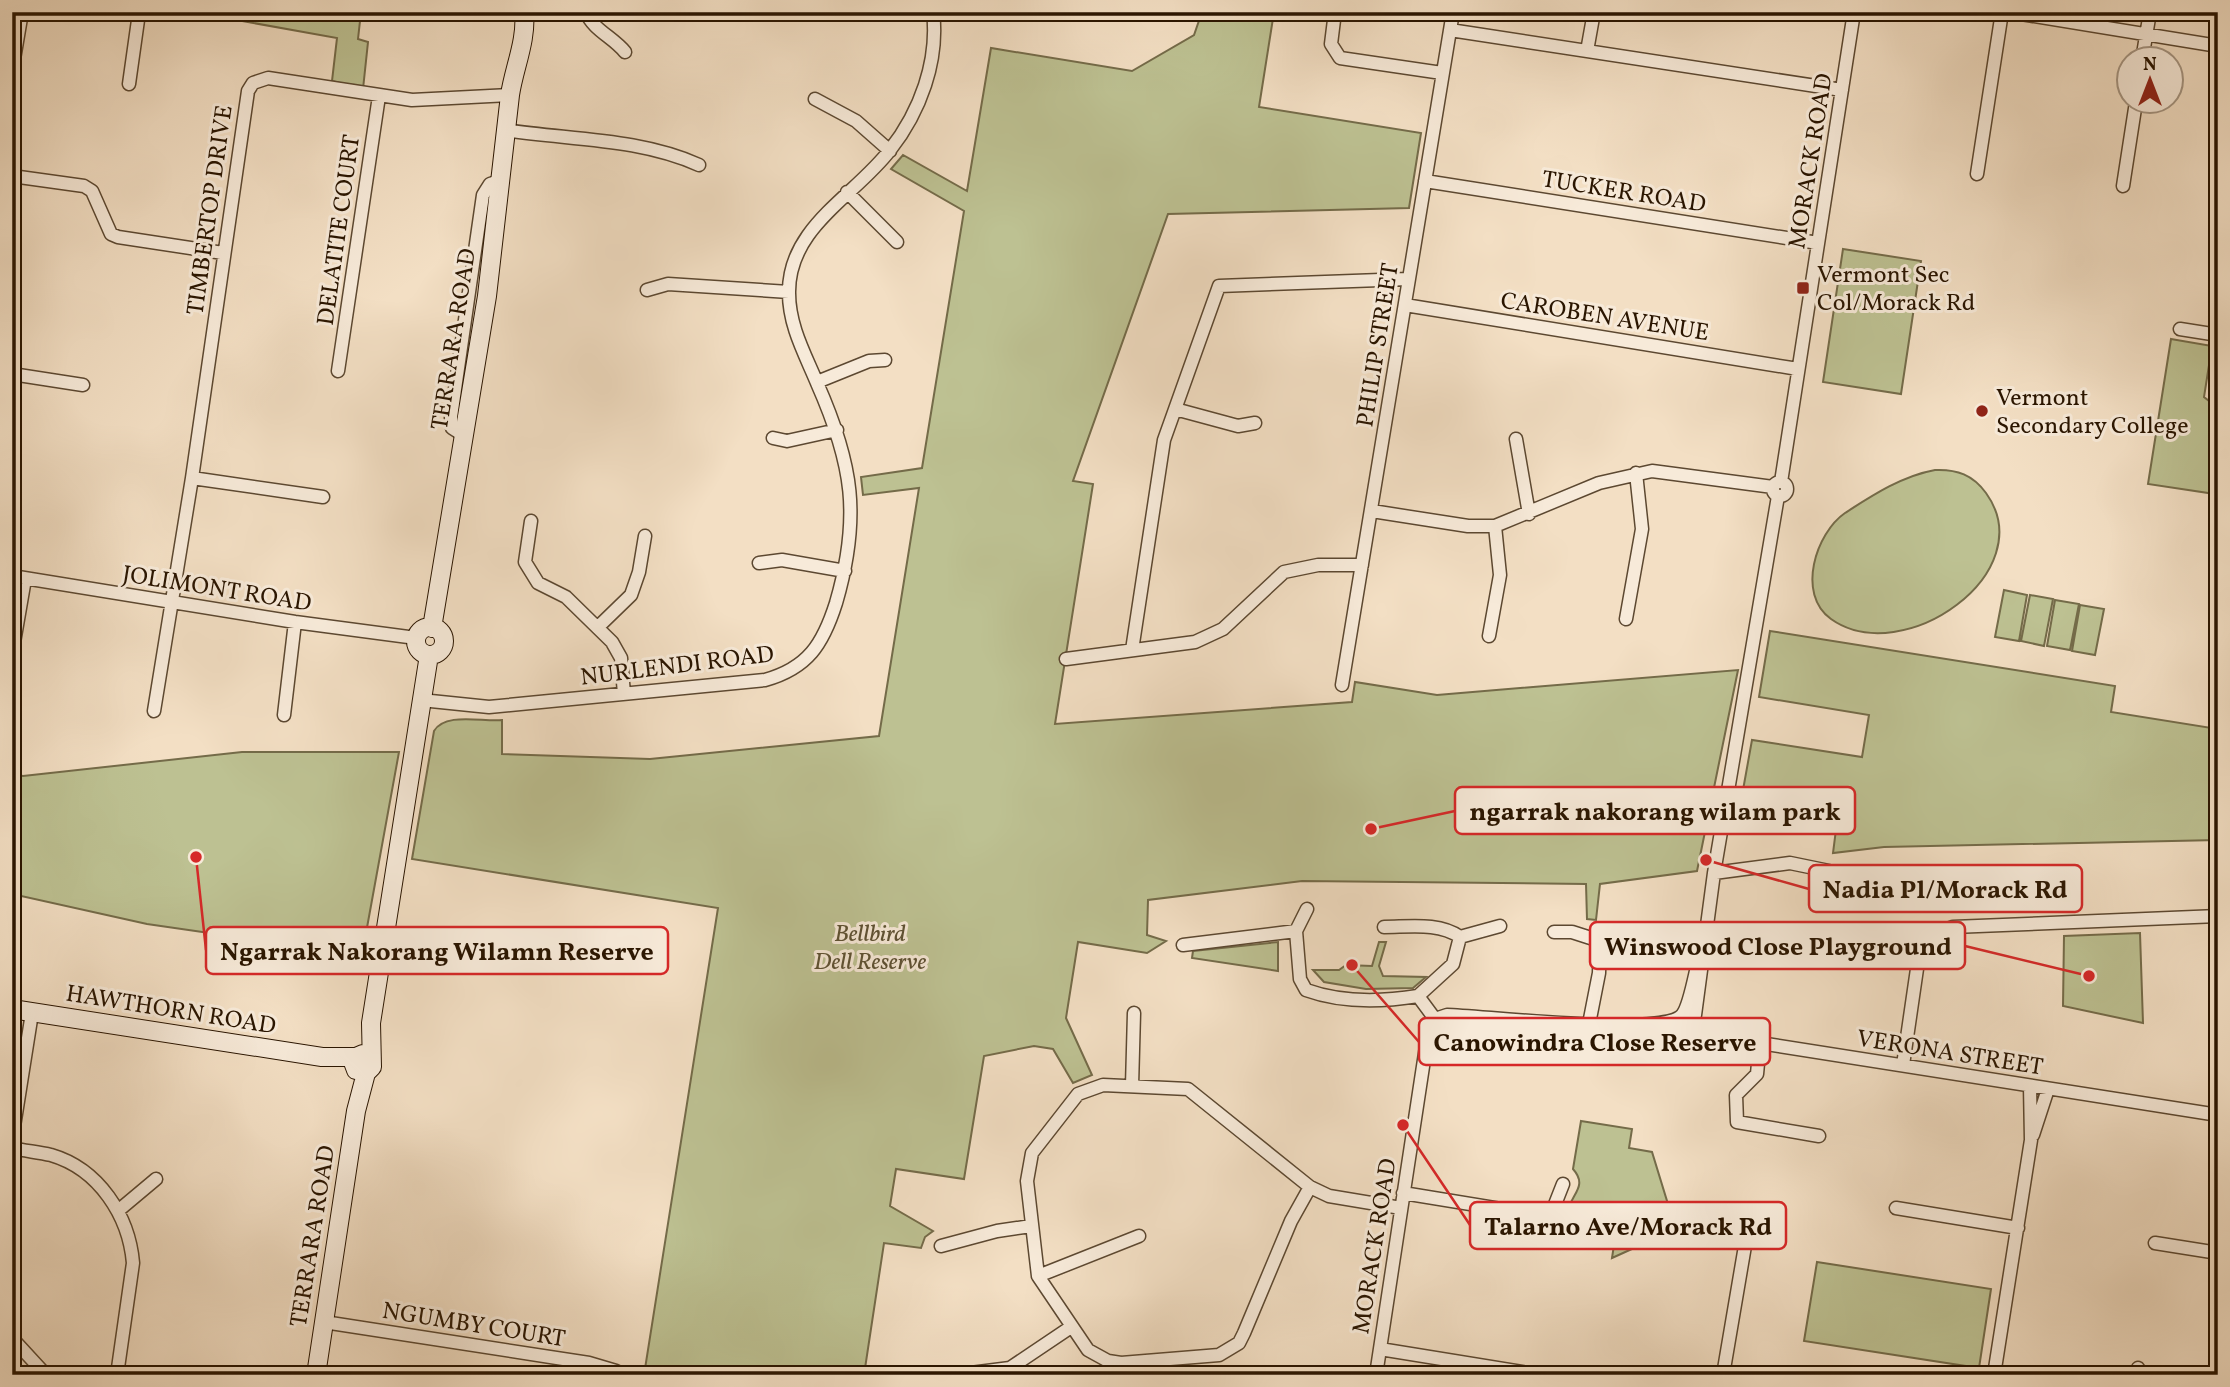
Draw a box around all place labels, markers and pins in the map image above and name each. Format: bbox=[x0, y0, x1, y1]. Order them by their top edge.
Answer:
place label: Vermont Sec Col/Morack Rd bbox=[1817, 259, 1975, 321]
marker: Vermont Sec Col/Morack Rd bbox=[1795, 280, 1811, 296]
place label: Vermont Secondary College bbox=[1996, 382, 2189, 444]
marker: Vermont Secondary College bbox=[1974, 403, 1990, 419]
callout: ngarrak nakorang wilam park bbox=[1455, 787, 1855, 834]
callout: Nadia Pl/Morack Rd bbox=[1809, 865, 2082, 912]
callout: Winswood Close Playground bbox=[1590, 922, 1965, 969]
callout: Ngarrak Nakorang Wilamn Reserve bbox=[206, 927, 668, 974]
callout: Canowindra Close Reserve bbox=[1419, 1018, 1770, 1065]
callout: Talarno Ave/Morack Rd bbox=[1470, 1202, 1786, 1249]

